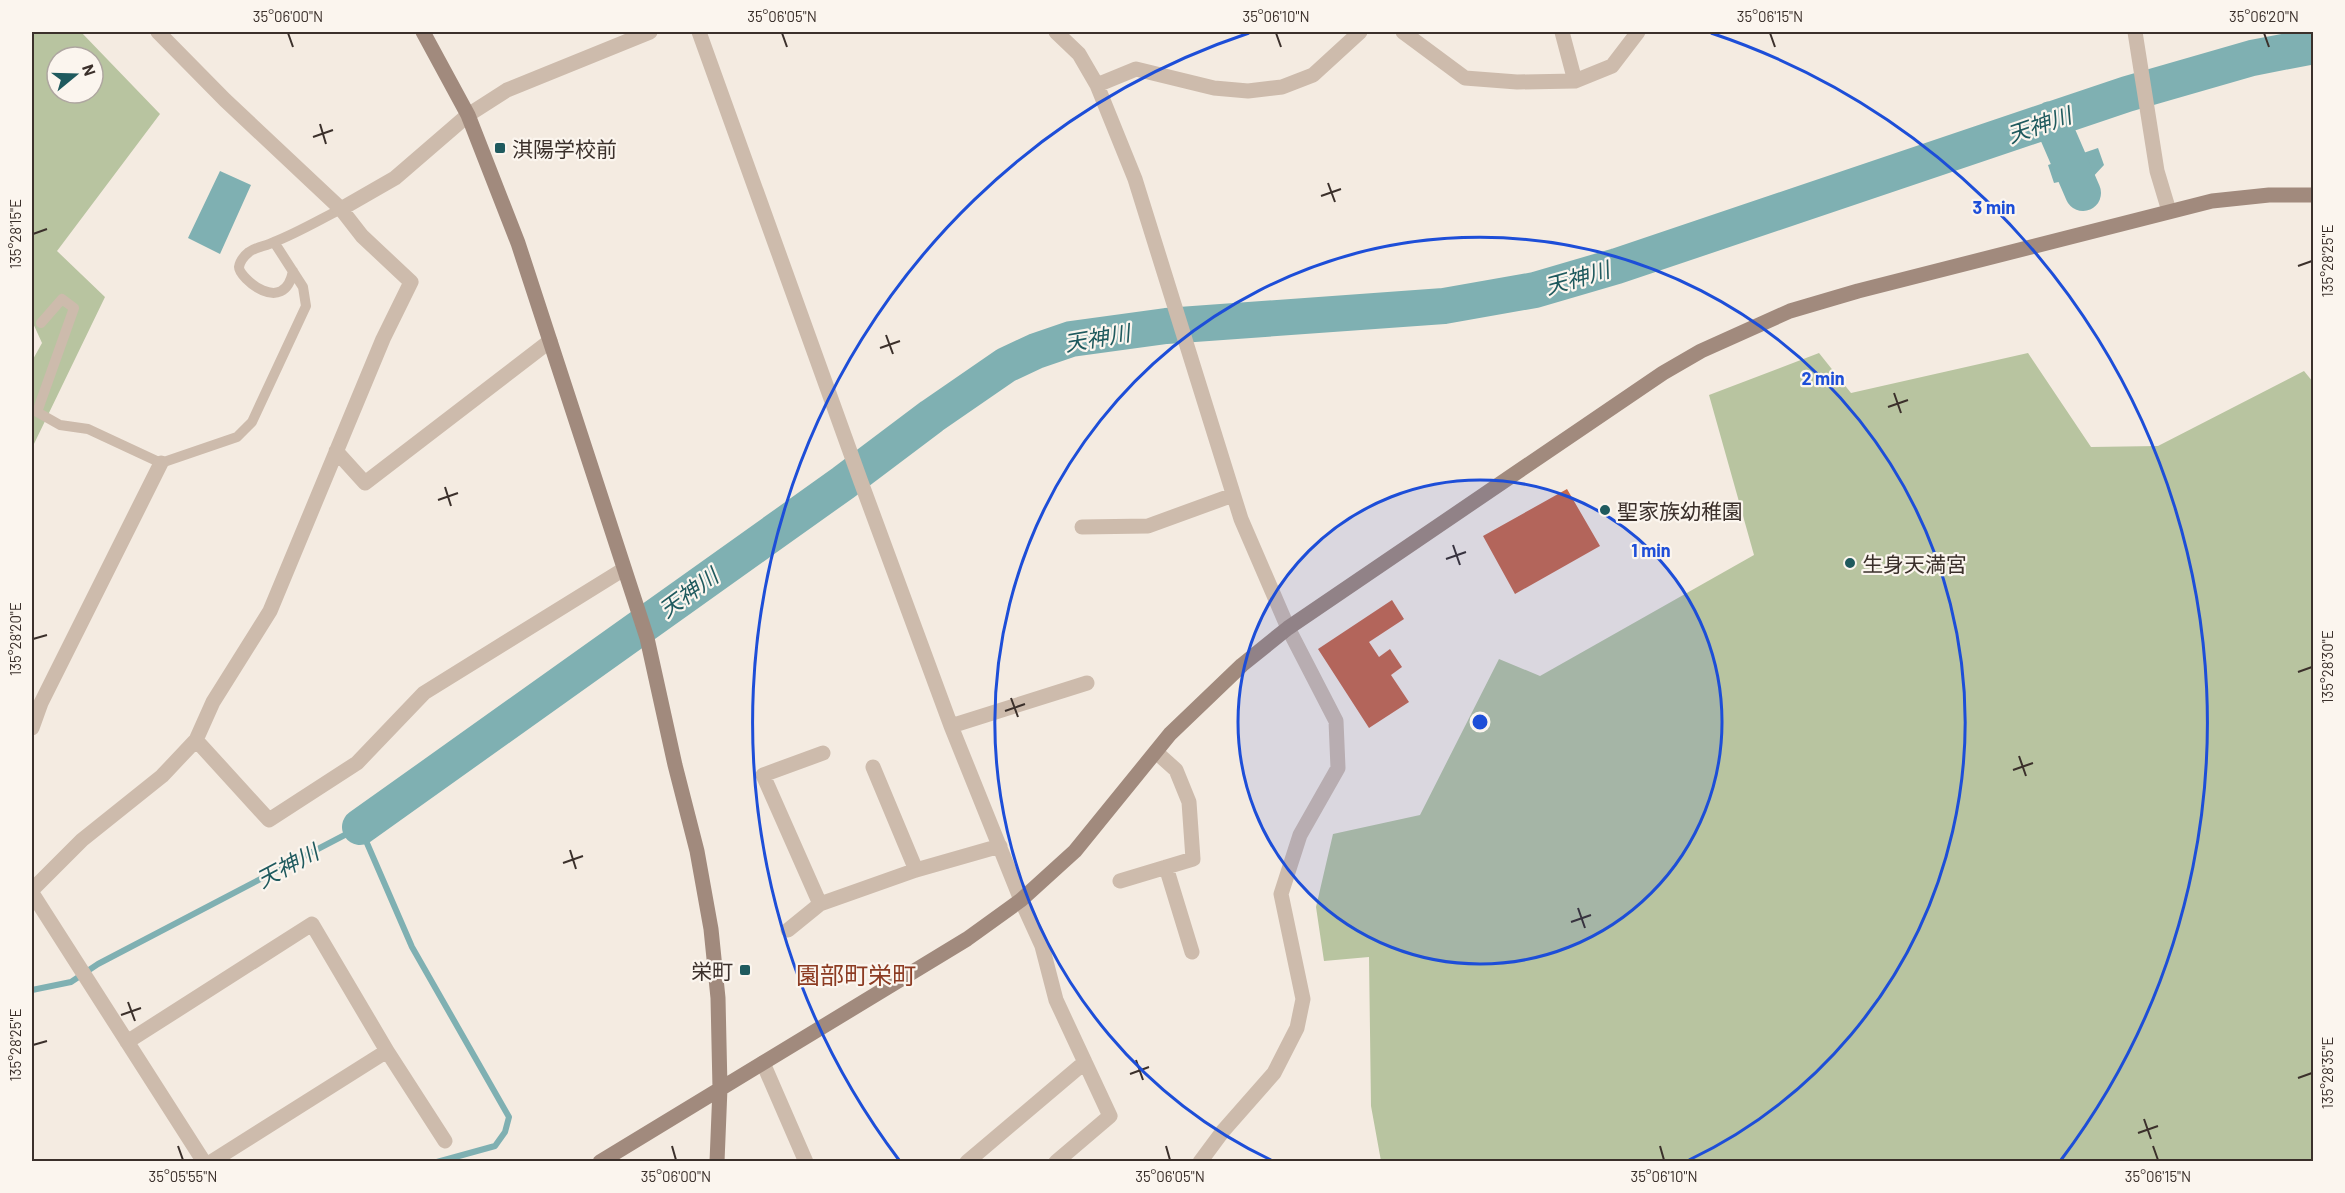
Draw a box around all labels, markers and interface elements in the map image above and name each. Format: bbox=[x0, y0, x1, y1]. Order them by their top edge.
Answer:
text: 35°06'00"N bbox=[253, 7, 323, 25]
text: 35°06'05"N bbox=[747, 7, 817, 25]
text: 35°06'10"N bbox=[1242, 7, 1310, 25]
text: 35°06'15"N bbox=[1737, 7, 1803, 25]
text: 35°06'20"N bbox=[2229, 7, 2299, 25]
north arrow bbox=[45, 45, 105, 105]
text: N bbox=[79, 62, 100, 78]
water label: 天神川 bbox=[2004, 100, 2076, 147]
place label: 淇陽学校前 bbox=[512, 136, 617, 161]
marker: 淇陽学校前 bbox=[493, 141, 507, 155]
text: 3 min bbox=[1973, 196, 2015, 218]
text: 135°28'15"E bbox=[6, 199, 24, 269]
text: 135°28'25"E bbox=[2318, 224, 2336, 298]
water label: 天神川 bbox=[1542, 255, 1614, 299]
water label: 天神川 bbox=[1062, 318, 1134, 356]
text: 2 min bbox=[1801, 367, 1845, 389]
place label: 聖家族幼稚園 bbox=[1617, 498, 1743, 523]
marker: 聖家族幼稚園 bbox=[1598, 503, 1612, 517]
text: 1 min bbox=[1631, 539, 1671, 561]
place label: 生身天満宮 bbox=[1862, 551, 1967, 576]
marker: 生身天満宮 bbox=[1843, 556, 1857, 570]
water label: 天神川 bbox=[654, 561, 724, 622]
text: 135°28'20"E bbox=[6, 602, 24, 676]
text: 135°28'30"E bbox=[2318, 630, 2336, 704]
centre of rings bbox=[1470, 712, 1490, 732]
water label: 天神川 bbox=[252, 837, 324, 892]
place label: 栄町 bbox=[691, 958, 733, 983]
district label: 園部町栄町 bbox=[796, 960, 916, 989]
marker: 栄町 bbox=[738, 963, 752, 977]
text: 135°28'25"E bbox=[6, 1008, 24, 1082]
text: 135°28'35"E bbox=[2318, 1037, 2336, 1109]
text: 35°05'55"N bbox=[149, 1167, 217, 1185]
text: 35°06'00"N bbox=[641, 1167, 711, 1185]
text: 35°06'05"N bbox=[1135, 1167, 1205, 1185]
text: 35°06'10"N bbox=[1630, 1167, 1698, 1185]
text: 35°06'15"N bbox=[2125, 1167, 2191, 1185]

